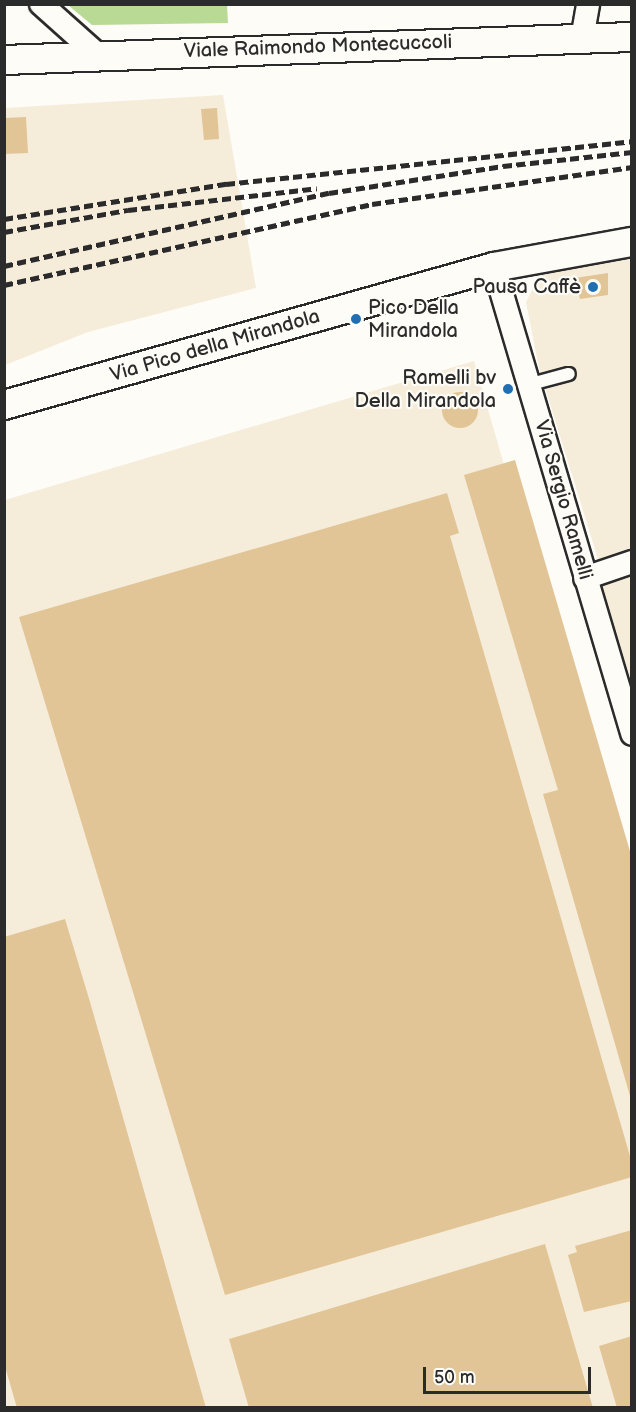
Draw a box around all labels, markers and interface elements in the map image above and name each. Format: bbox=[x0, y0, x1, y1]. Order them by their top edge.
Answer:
street label: Viale Raimondo Montecuccoli bbox=[183, 30, 453, 64]
place label: Pausa Caffè bbox=[472, 275, 581, 299]
marker: Pausa Caffè bbox=[586, 280, 600, 294]
place label: Pico Della Mirandola bbox=[368, 296, 459, 343]
street label: Via Pico della Mirandola bbox=[107, 305, 323, 387]
marker: Pico Della Mirandola bbox=[349, 312, 363, 326]
place label: Ramelli bv Della Mirandola bbox=[355, 366, 496, 413]
marker: Ramelli bv Della Mirandola bbox=[501, 382, 515, 396]
street label: Via Sergio Ramelli bbox=[529, 417, 597, 583]
scale bar bbox=[426, 1355, 594, 1393]
text: 50 m bbox=[434, 1367, 475, 1388]

